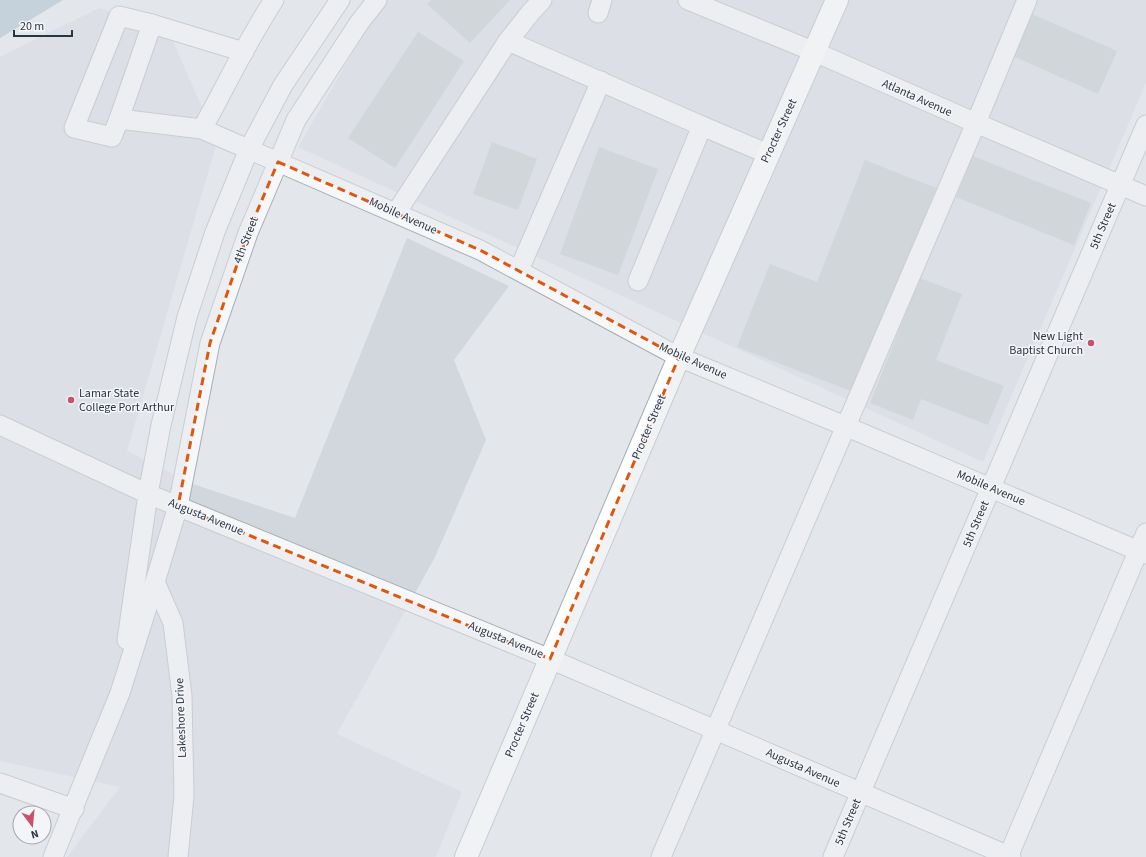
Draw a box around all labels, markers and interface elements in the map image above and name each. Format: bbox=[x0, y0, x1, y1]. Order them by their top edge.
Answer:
scale bar bbox=[14, 12, 72, 38]
text: 20 m bbox=[20, 18, 44, 35]
street label: Atlanta Avenue bbox=[879, 75, 955, 121]
street label: Procter Street bbox=[757, 96, 801, 166]
street label: Mobile Avenue bbox=[366, 193, 440, 239]
street label: 5th Street bbox=[1086, 200, 1120, 252]
street label: 4th Street bbox=[229, 214, 263, 266]
place label: New Light Baptist Church bbox=[1009, 328, 1083, 359]
street label: Mobile Avenue bbox=[656, 338, 730, 384]
marker: New Light Baptist Church bbox=[1086, 338, 1096, 348]
place label: Lamar State College Port Arthur bbox=[79, 385, 175, 416]
street label: Procter Street bbox=[628, 392, 670, 462]
marker: Lamar State College Port Arthur bbox=[66, 395, 76, 405]
street label: Mobile Avenue bbox=[954, 466, 1028, 510]
street label: Augusta Avenue bbox=[166, 494, 246, 540]
street label: 5th Street bbox=[959, 498, 993, 550]
street label: Augusta Avenue bbox=[466, 617, 546, 663]
street label: Lakeshore Drive bbox=[171, 678, 191, 758]
street label: Procter Street bbox=[501, 690, 543, 760]
street label: Augusta Avenue bbox=[763, 744, 843, 792]
street label: 5th Street bbox=[831, 796, 865, 848]
north arrow bbox=[12, 805, 52, 845]
text: N bbox=[29, 826, 40, 842]

